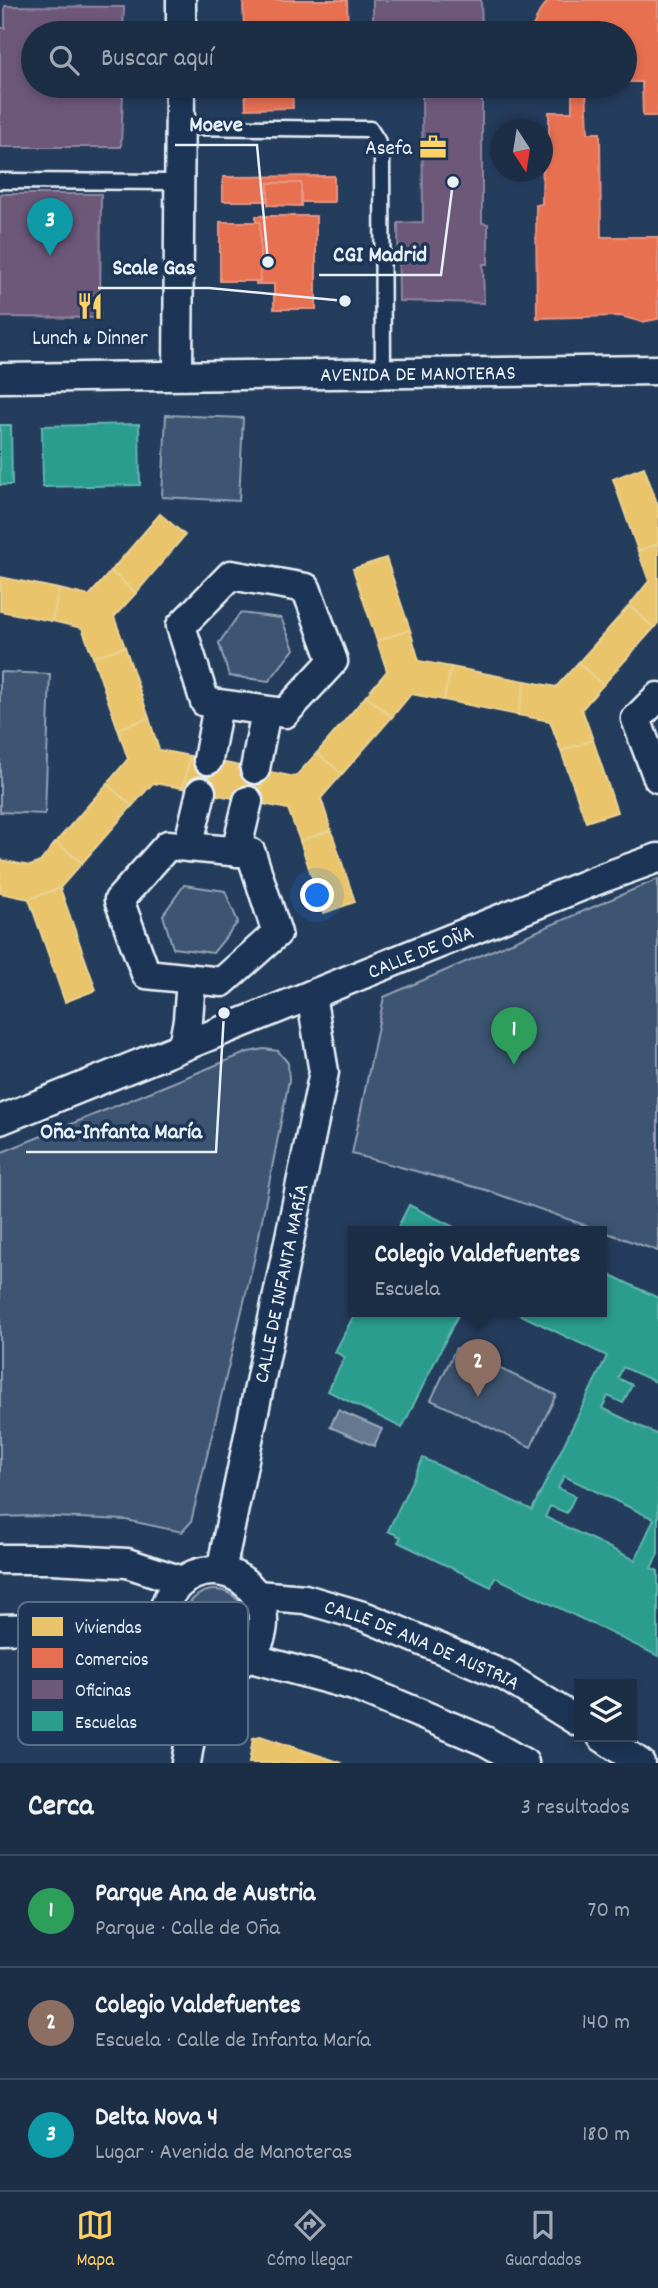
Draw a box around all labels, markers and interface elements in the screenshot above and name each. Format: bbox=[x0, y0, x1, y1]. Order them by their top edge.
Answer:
search box bbox=[21, 21, 637, 98]
icon: search bbox=[45, 41, 83, 79]
text: Buscar aquí bbox=[101, 41, 213, 78]
callout: Moeve bbox=[175, 101, 257, 145]
text: Moeve bbox=[189, 110, 243, 143]
north arrow bbox=[490, 119, 553, 182]
office icon: Asefa bbox=[418, 132, 448, 162]
place label: Asefa bbox=[365, 135, 413, 165]
pin: 3 bbox=[27, 198, 73, 256]
callout: CGI Madrid bbox=[319, 231, 441, 275]
text: CGI Madrid bbox=[333, 240, 427, 273]
callout: Scale Gas bbox=[98, 244, 209, 288]
text: Scale Gas bbox=[112, 253, 196, 286]
restaurant icon: Lunch & Dinner bbox=[75, 291, 105, 321]
place label: Lunch & Dinner bbox=[32, 325, 148, 355]
street label: AVENIDA DE MANOTERAS bbox=[320, 360, 516, 392]
your location bbox=[300, 878, 334, 912]
street label: CALLE DE OÑA bbox=[364, 919, 479, 989]
pin: 1 bbox=[491, 1007, 537, 1065]
callout: Oña-Infanta María bbox=[26, 1108, 216, 1152]
text: Oña-Infanta María bbox=[40, 1117, 203, 1150]
street label: CALLE DE INFANTA MARÍA bbox=[248, 1181, 319, 1386]
popup bbox=[348, 1226, 607, 1317]
text: Colegio Valdefuentes bbox=[374, 1237, 581, 1274]
text: Escuela bbox=[374, 1274, 440, 1307]
pin: 2 bbox=[455, 1339, 501, 1397]
street label: CALLE DE ANA DE AUSTRIA bbox=[320, 1593, 525, 1700]
legend bbox=[18, 1602, 248, 1745]
text: Viviendas bbox=[75, 1616, 142, 1643]
text: Comercios bbox=[75, 1648, 149, 1675]
text: Oficinas bbox=[75, 1679, 132, 1706]
map controls bbox=[574, 1679, 637, 1742]
button: layers bbox=[574, 1679, 637, 1742]
text: Escuelas bbox=[75, 1711, 137, 1738]
text: Cerca bbox=[28, 1787, 93, 1830]
text: 3 resultados bbox=[521, 1792, 630, 1825]
text: Parque Ana de Austria bbox=[95, 1876, 315, 1913]
text: 1 bbox=[48, 1895, 54, 1928]
text: 70 m bbox=[588, 1895, 630, 1928]
text: Parque · Calle de Oña bbox=[95, 1913, 280, 1946]
text: Colegio Valdefuentes bbox=[95, 1988, 301, 2025]
text: 2 bbox=[46, 2007, 56, 2040]
text: 140 m bbox=[582, 2007, 630, 2040]
text: Escuela · Calle de Infanta María bbox=[95, 2025, 371, 2058]
text: Delta Nova 4 bbox=[95, 2100, 218, 2137]
text: 3 bbox=[46, 2119, 56, 2152]
text: 180 m bbox=[582, 2119, 630, 2152]
text: Lugar · Avenida de Manoteras bbox=[95, 2137, 352, 2170]
tab: Mapa bbox=[76, 2206, 114, 2275]
tab: Cómo llegar bbox=[267, 2206, 352, 2275]
tab: Guardados bbox=[505, 2206, 582, 2275]

